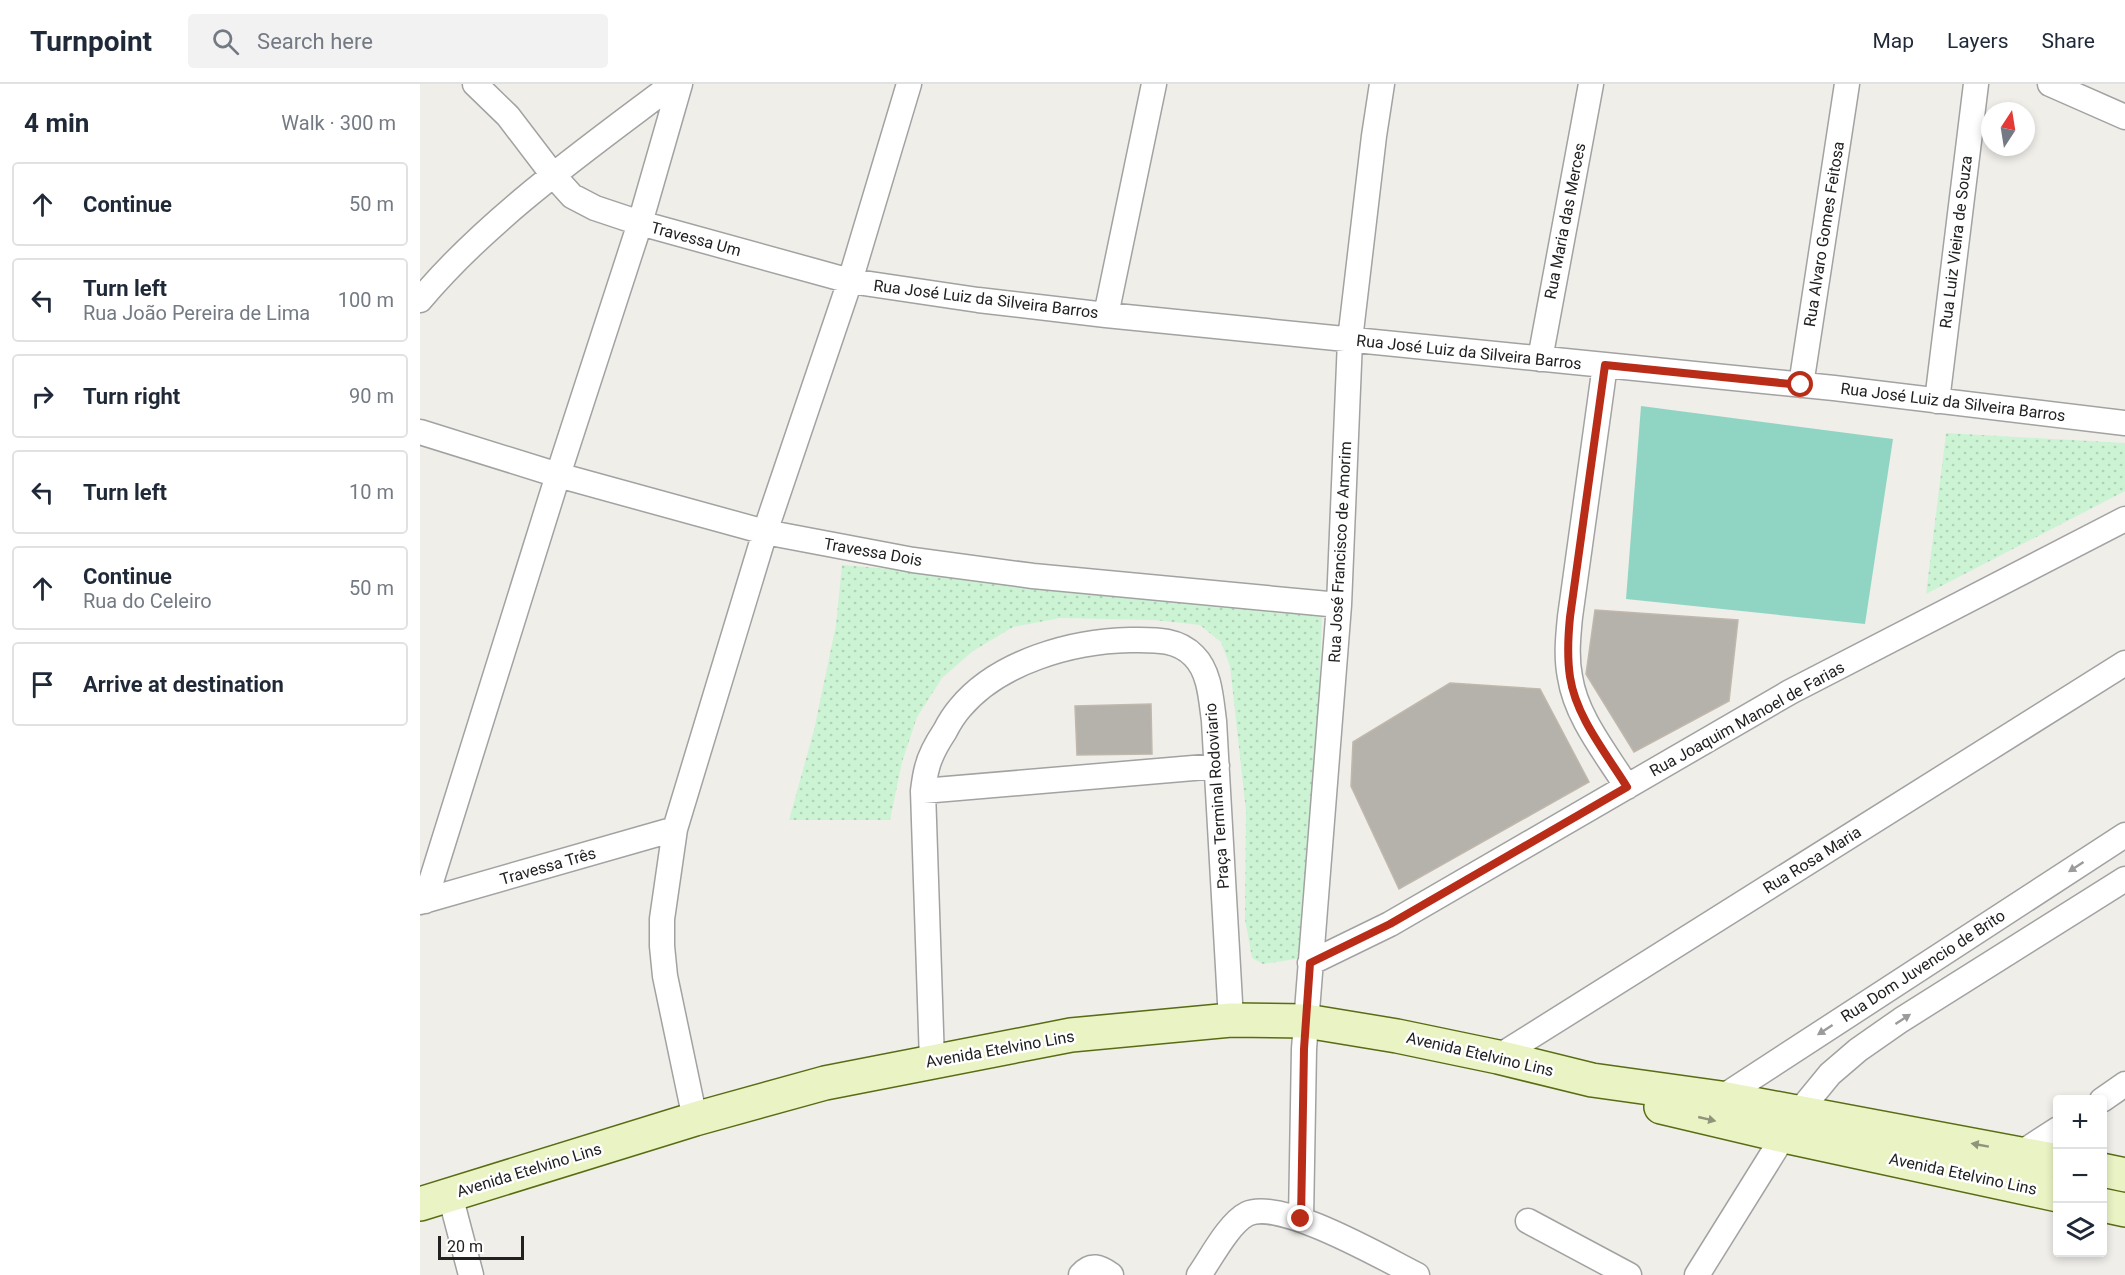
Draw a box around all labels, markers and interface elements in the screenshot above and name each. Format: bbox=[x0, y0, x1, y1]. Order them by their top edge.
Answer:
search box bbox=[188, 14, 608, 68]
text: Turnpoint bbox=[30, 25, 152, 58]
icon: search bbox=[209, 25, 242, 58]
text: Search here bbox=[257, 29, 373, 54]
text: Map bbox=[1872, 29, 1914, 53]
text: Layers bbox=[1947, 29, 2008, 53]
text: Share bbox=[2041, 29, 2095, 53]
north arrow bbox=[1981, 102, 2035, 156]
text: 4 min bbox=[24, 108, 89, 138]
text: Walk · 300 m bbox=[281, 111, 396, 135]
street label: Rua Alvaro Gomes Feitosa bbox=[1800, 140, 1848, 328]
street label: Rua Maria das Merces bbox=[1541, 141, 1589, 301]
street label: Rua Luiz Vieira de Souza bbox=[1936, 154, 1976, 330]
icon: ahead bbox=[26, 188, 59, 221]
text: Continue bbox=[83, 192, 172, 217]
text: 50 m bbox=[349, 192, 394, 216]
street label: Travessa Um bbox=[649, 218, 743, 260]
text: Turn left bbox=[83, 276, 167, 301]
street label: Rua José Luiz da Silveira Barros bbox=[872, 276, 1100, 322]
icon: left bbox=[26, 284, 59, 317]
text: 100 m bbox=[338, 288, 394, 312]
text: Rua João Pereira de Lima bbox=[83, 301, 310, 325]
street label: Rua José Luiz da Silveira Barros bbox=[1355, 331, 1583, 373]
route start bbox=[1787, 371, 1813, 397]
street label: Rua José Luiz da Silveira Barros bbox=[1839, 379, 2067, 425]
icon: right bbox=[26, 380, 59, 413]
text: Turn right bbox=[83, 384, 180, 409]
text: 90 m bbox=[349, 384, 394, 408]
street label: Rua José Francisco de Amorim bbox=[1325, 441, 1355, 663]
icon: left bbox=[26, 476, 59, 509]
text: Turn left bbox=[83, 480, 167, 505]
text: 10 m bbox=[349, 480, 394, 504]
street label: Travessa Dois bbox=[822, 534, 924, 570]
text: Continue bbox=[83, 564, 172, 589]
icon: ahead bbox=[26, 572, 59, 605]
text: 50 m bbox=[349, 576, 394, 600]
text: Rua do Celeiro bbox=[83, 589, 212, 613]
street label: Rua Joaquim Manoel de Farias bbox=[1646, 657, 1848, 781]
icon: arrive bbox=[26, 668, 59, 701]
text: Arrive at destination bbox=[83, 672, 284, 697]
street label: Praça Terminal Rodoviario bbox=[1201, 702, 1233, 890]
street label: Rua Rosa Maria bbox=[1759, 822, 1865, 898]
street label: Travessa Três bbox=[498, 843, 598, 889]
one-way arrow bbox=[2068, 861, 2084, 872]
street label: Rua Dom Juvencio de Brito bbox=[1837, 906, 2009, 1026]
one-way arrow bbox=[1895, 1014, 1911, 1025]
one-way arrow bbox=[1816, 1025, 1833, 1036]
street label: Avenida Etelvino Lins bbox=[924, 1027, 1076, 1071]
street label: Avenida Etelvino Lins bbox=[1405, 1028, 1555, 1080]
map controls bbox=[2053, 1095, 2107, 1257]
button: + bbox=[2053, 1095, 2107, 1149]
one-way arrow bbox=[1697, 1115, 1716, 1124]
street label: Avenida Etelvino Lins bbox=[454, 1139, 604, 1201]
one-way arrow bbox=[1970, 1140, 1989, 1149]
street label: Avenida Etelvino Lins bbox=[1887, 1149, 2039, 1199]
button: − bbox=[2053, 1149, 2107, 1203]
button: layers bbox=[2053, 1203, 2107, 1257]
route end bbox=[1287, 1205, 1313, 1231]
scale bar bbox=[438, 1233, 524, 1260]
text: 20 m bbox=[447, 1237, 483, 1256]

